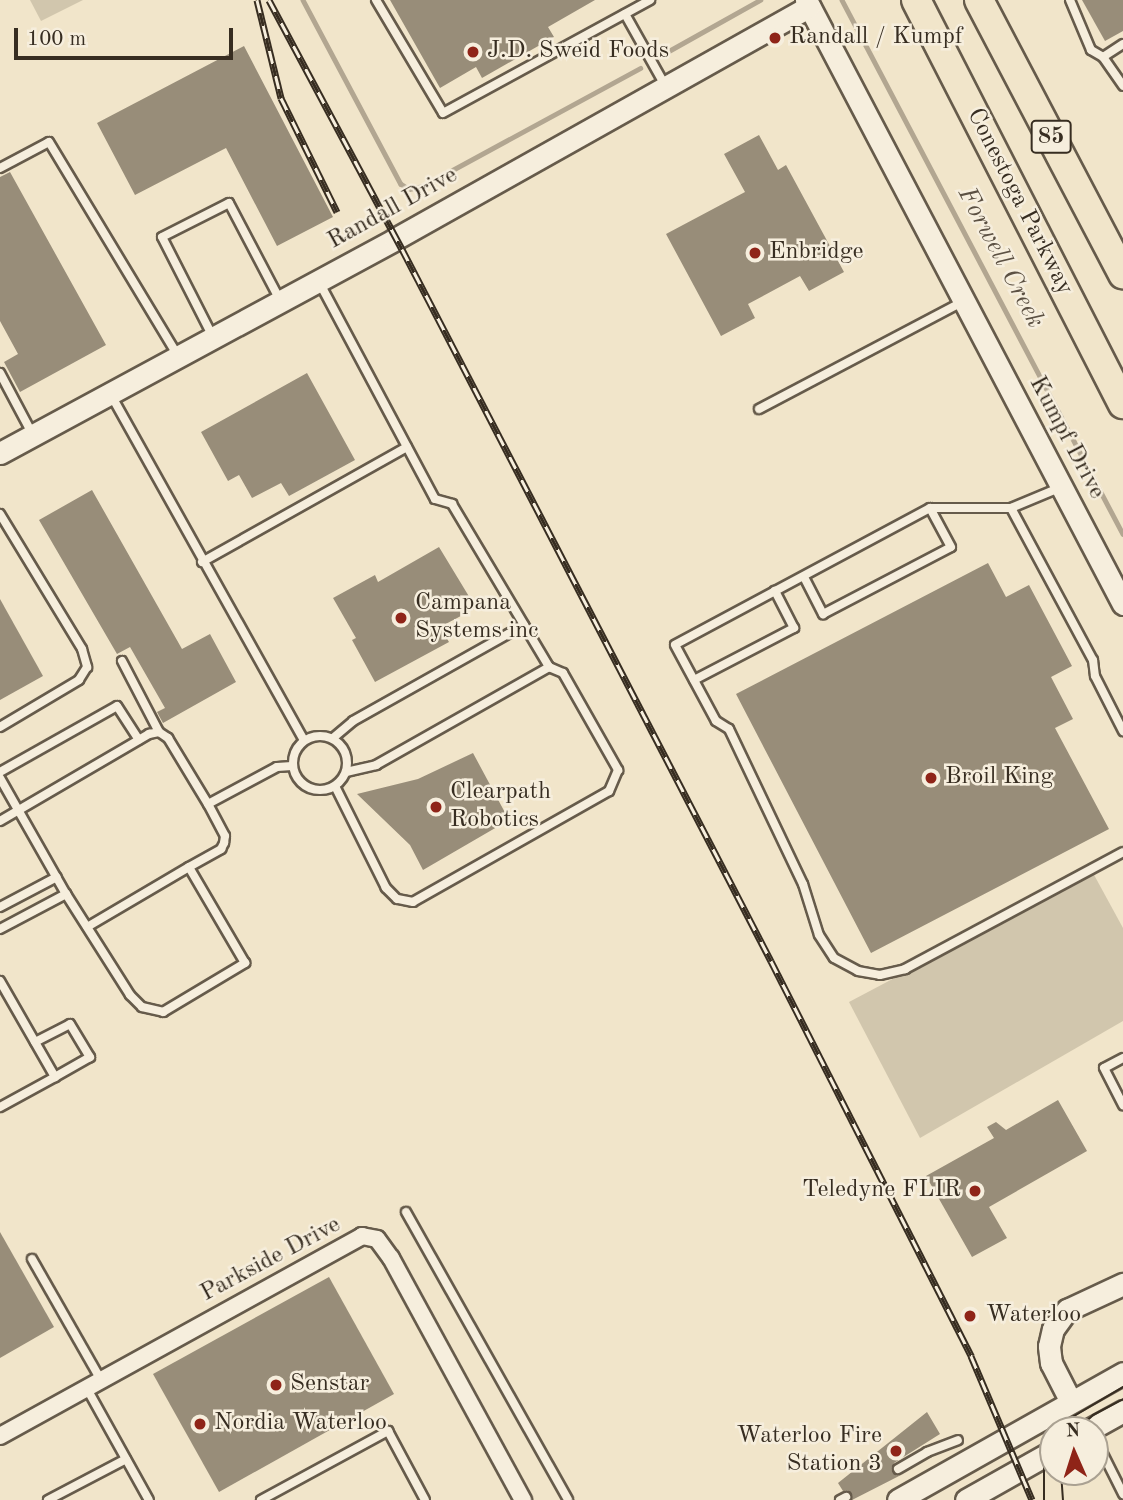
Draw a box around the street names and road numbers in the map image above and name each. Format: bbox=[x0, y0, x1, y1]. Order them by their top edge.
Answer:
street label: Conestoga Parkway bbox=[959, 104, 1079, 300]
road number: 85 bbox=[1030, 118, 1072, 156]
street label: Randall Drive bbox=[323, 162, 463, 256]
street label: Kumpf Drive bbox=[1022, 372, 1110, 504]
street label: Parkside Drive bbox=[196, 1211, 346, 1309]

